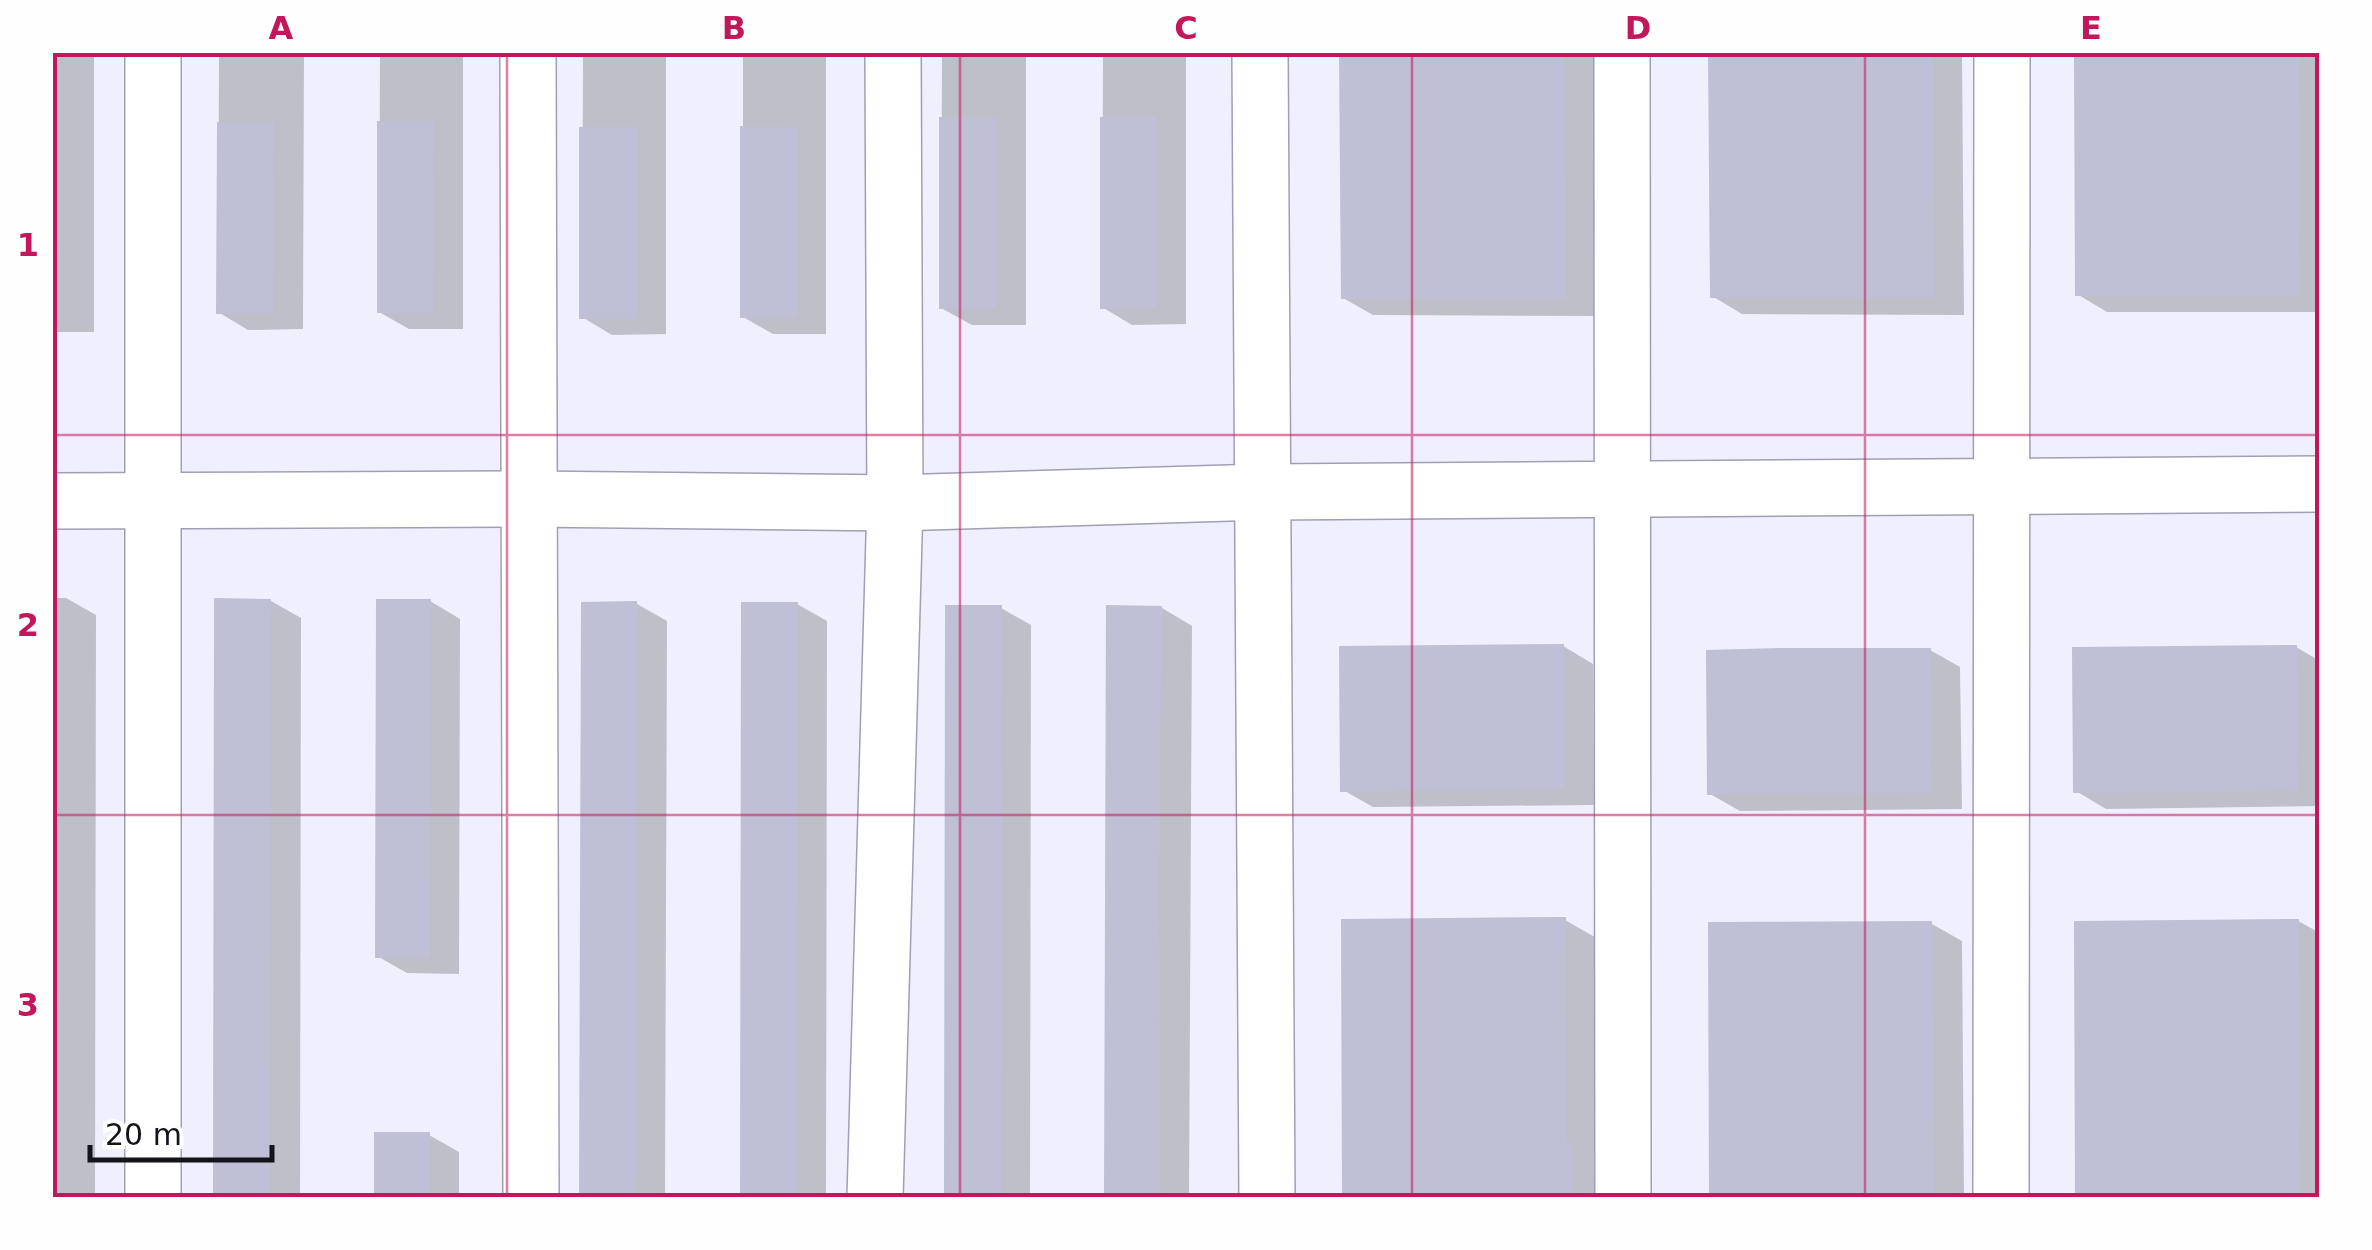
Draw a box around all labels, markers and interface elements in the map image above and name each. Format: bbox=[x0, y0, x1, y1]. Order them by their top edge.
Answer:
text: A bbox=[269, 9, 294, 47]
text: B bbox=[722, 9, 746, 47]
text: C bbox=[1174, 9, 1198, 47]
text: D bbox=[1625, 9, 1651, 47]
text: E bbox=[2080, 9, 2102, 47]
text: 1 bbox=[17, 226, 39, 264]
text: 2 bbox=[17, 606, 39, 644]
text: 3 bbox=[17, 986, 39, 1024]
scale bar bbox=[90, 1100, 272, 1162]
text: 20 m bbox=[105, 1117, 182, 1152]

